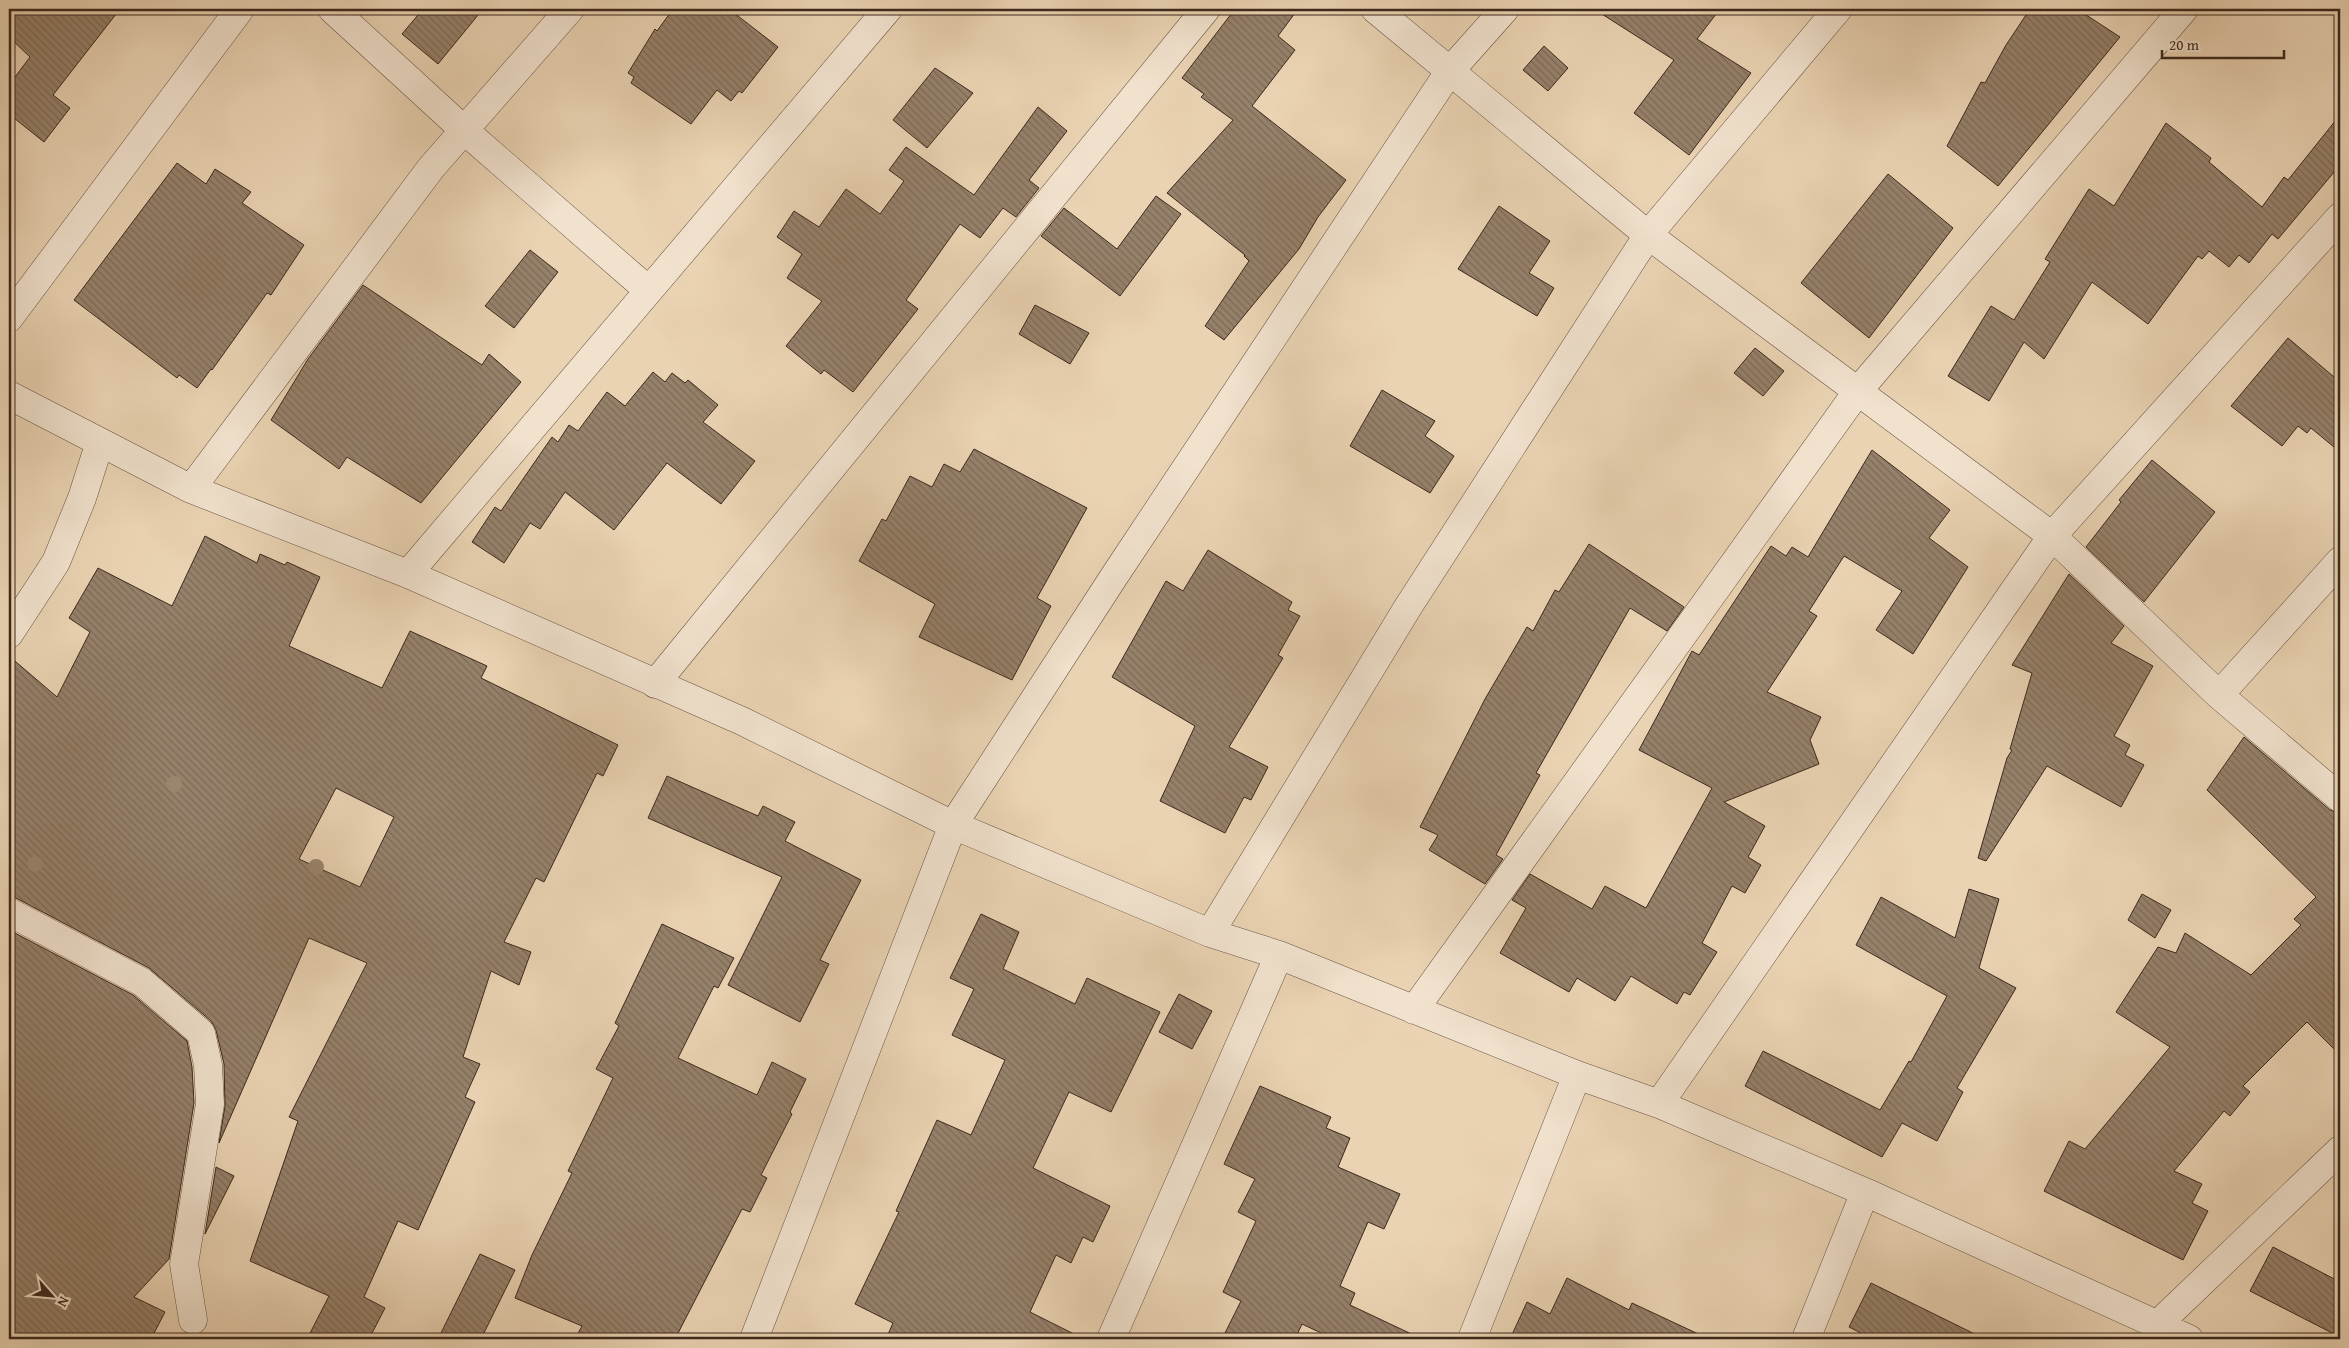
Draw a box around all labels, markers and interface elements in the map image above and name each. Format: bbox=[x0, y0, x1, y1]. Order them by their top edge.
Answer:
scale bar bbox=[2162, 28, 2284, 60]
text: 20 m bbox=[2169, 34, 2200, 55]
north arrow bbox=[28, 1270, 78, 1320]
text: N bbox=[52, 1293, 75, 1311]

